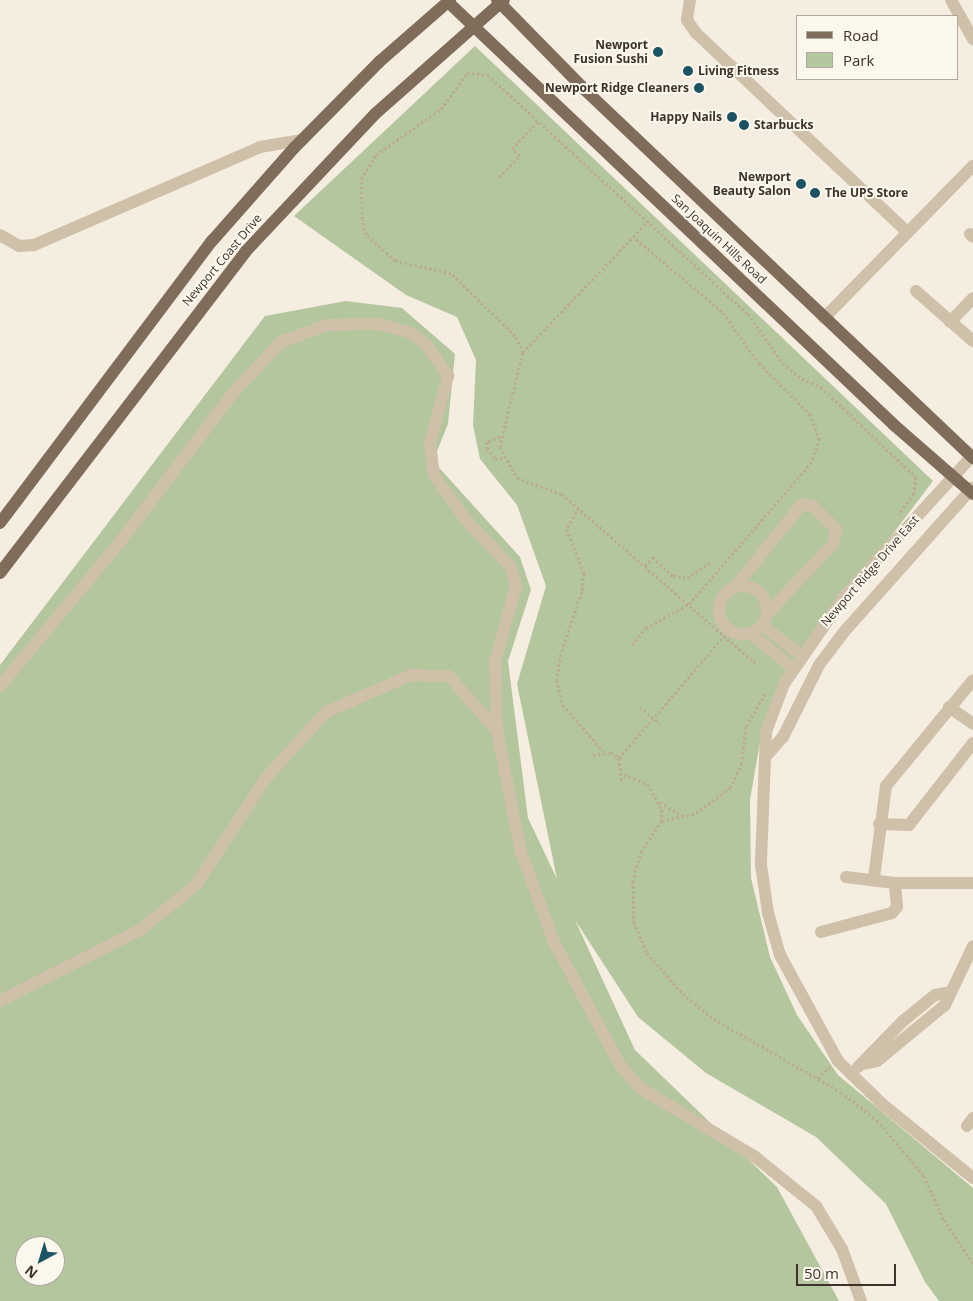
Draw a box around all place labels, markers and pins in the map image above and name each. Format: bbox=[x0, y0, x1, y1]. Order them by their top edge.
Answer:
place label: Newport Fusion Sushi bbox=[573, 38, 648, 66]
marker: Newport Fusion Sushi bbox=[652, 46, 664, 58]
place label: Living Fitness bbox=[698, 64, 779, 78]
marker: Living Fitness bbox=[682, 65, 694, 77]
place label: Newport Ridge Cleaners bbox=[545, 81, 689, 95]
marker: Newport Ridge Cleaners bbox=[693, 82, 705, 94]
place label: Happy Nails bbox=[650, 110, 722, 124]
marker: Happy Nails bbox=[726, 111, 738, 123]
place label: Starbucks bbox=[754, 118, 814, 132]
marker: Starbucks bbox=[738, 119, 750, 131]
place label: Newport Beauty Salon bbox=[713, 170, 791, 198]
marker: Newport Beauty Salon bbox=[795, 178, 807, 190]
place label: The UPS Store bbox=[825, 186, 908, 200]
marker: The UPS Store bbox=[809, 187, 821, 199]

